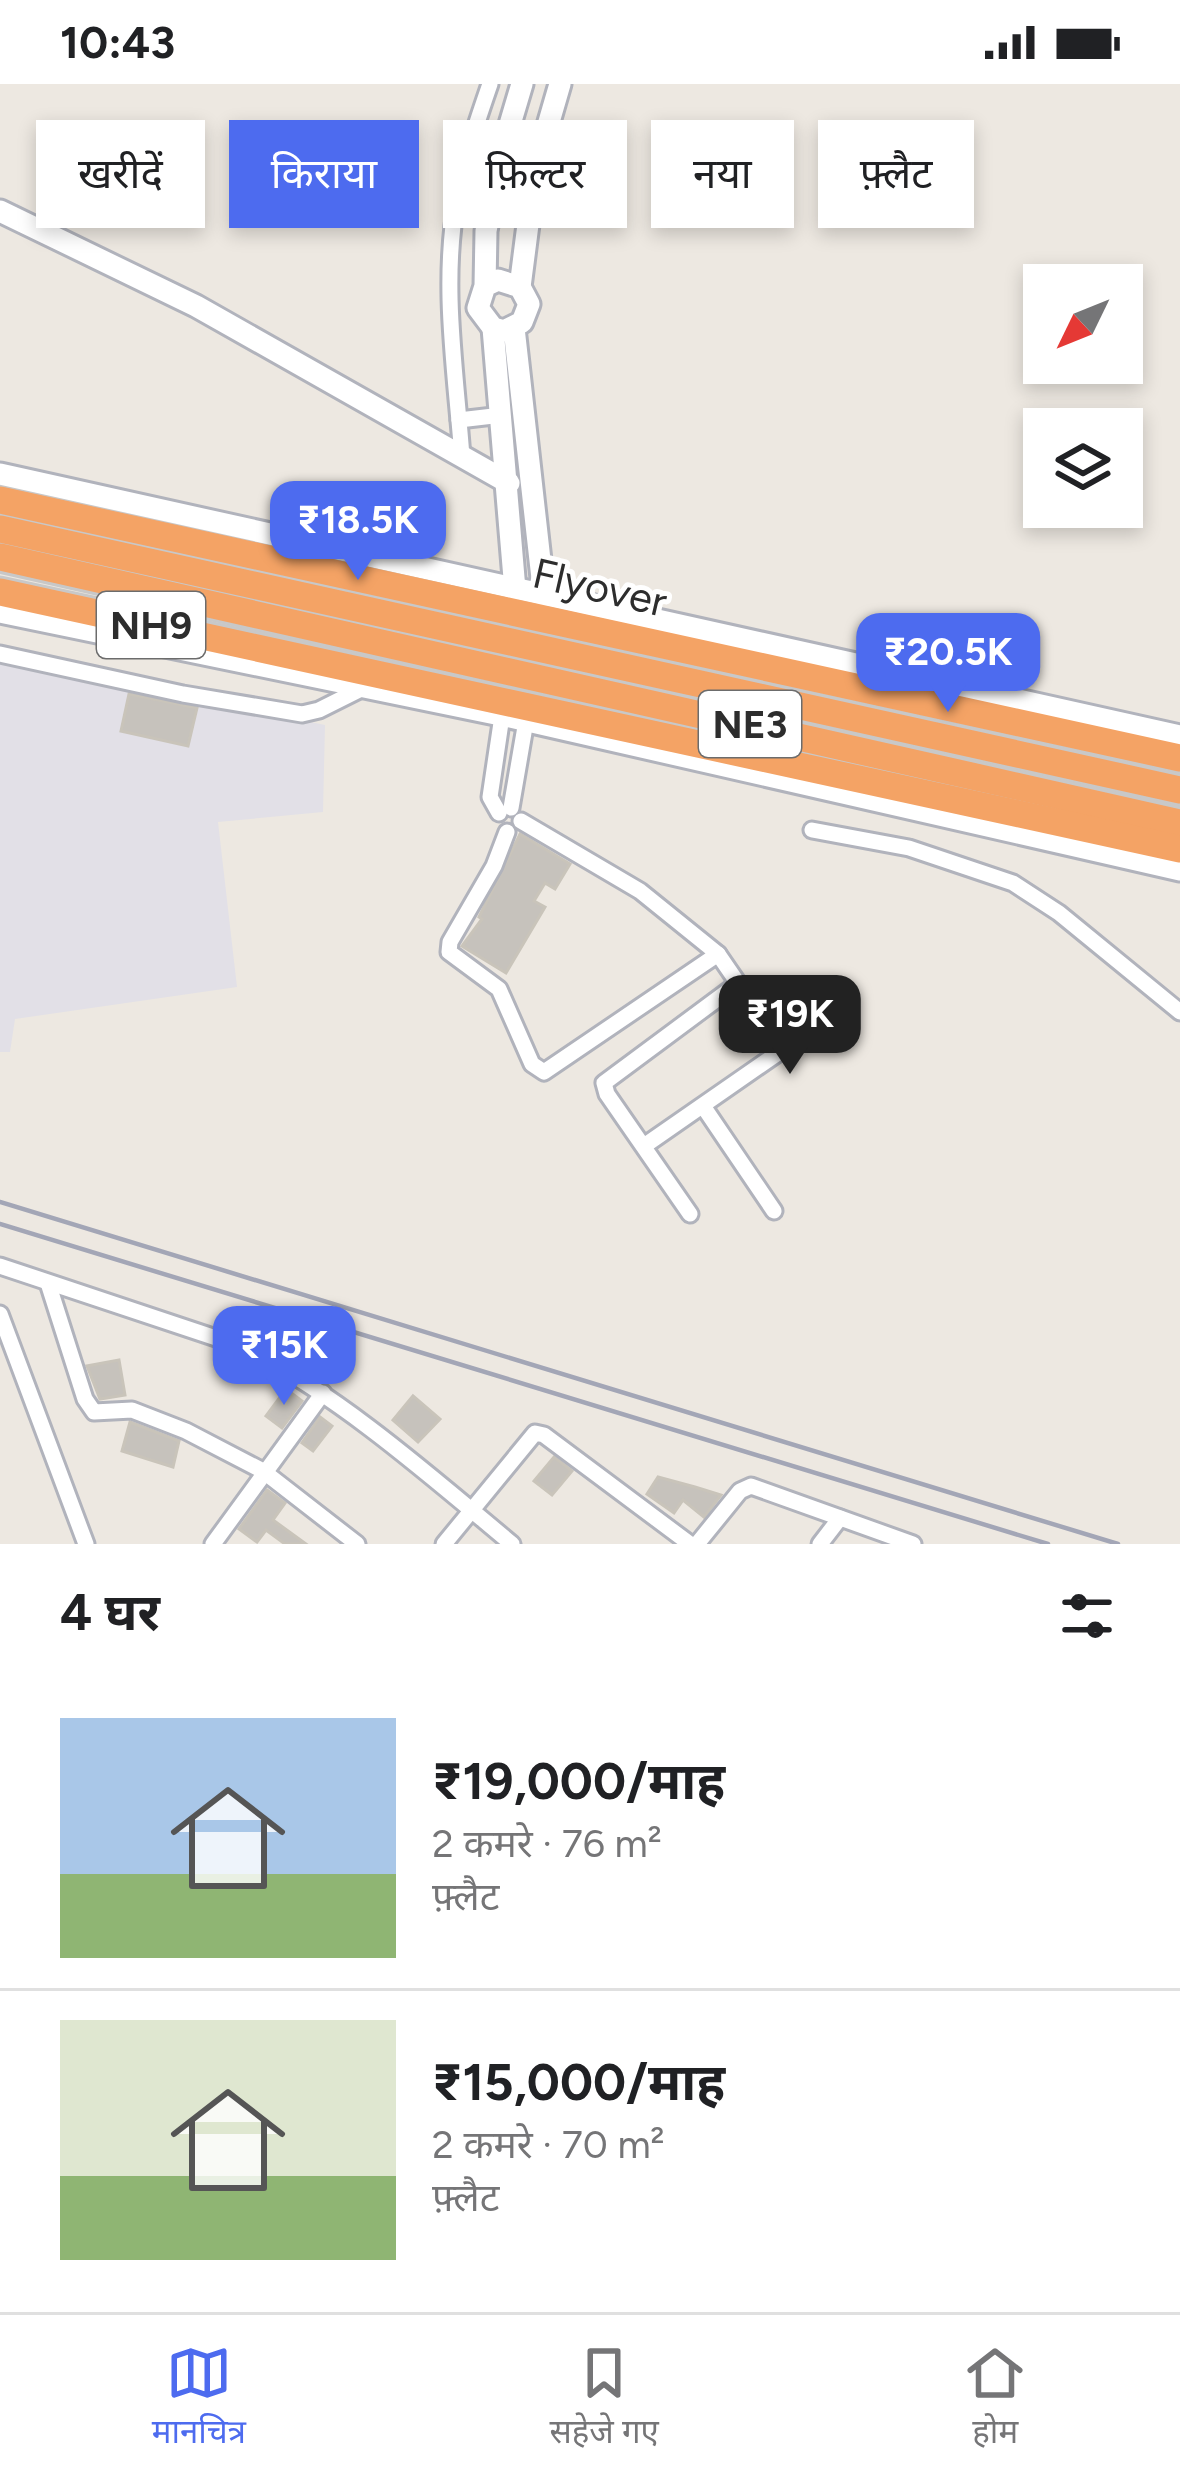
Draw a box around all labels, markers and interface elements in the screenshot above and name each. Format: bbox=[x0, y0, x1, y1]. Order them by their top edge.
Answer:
text: 10:43 bbox=[60, 15, 175, 69]
chip: खरीदें bbox=[36, 120, 205, 228]
chip: किराया bbox=[229, 120, 419, 228]
chip: फ़िल्टर bbox=[443, 120, 627, 228]
chip: नया bbox=[651, 120, 794, 228]
chip: फ़्लैट bbox=[818, 120, 974, 228]
north arrow bbox=[1023, 264, 1143, 384]
map controls bbox=[1023, 264, 1143, 528]
button: layers bbox=[1023, 408, 1143, 528]
pin: ₹18.5K bbox=[260, 481, 456, 583]
text: ₹18.5K bbox=[297, 496, 419, 543]
street label: Flyover bbox=[528, 547, 672, 628]
road number: NH9 bbox=[97, 592, 205, 658]
pin: ₹20.5K bbox=[850, 613, 1046, 715]
text: ₹20.5K bbox=[883, 628, 1013, 675]
road number: NE3 bbox=[699, 691, 801, 757]
pin: ₹19K bbox=[719, 975, 861, 1077]
text: ₹19K bbox=[746, 990, 834, 1037]
pin: ₹15K bbox=[213, 1306, 355, 1408]
text: ₹15K bbox=[240, 1321, 328, 1368]
text: 4 घर bbox=[60, 1582, 160, 1643]
icon: filters bbox=[1054, 1583, 1120, 1649]
text: ₹19,000/माह bbox=[432, 1751, 725, 1812]
icon: home bbox=[156, 1766, 300, 1910]
text: 2 कमरे · 76 m² bbox=[432, 1820, 662, 1867]
text: फ़्लैट bbox=[432, 1873, 499, 1920]
text: ₹15,000/माह bbox=[432, 2052, 725, 2113]
icon: home bbox=[156, 2068, 300, 2212]
text: 2 कमरे · 70 m² bbox=[432, 2121, 665, 2168]
text: फ़्लैट bbox=[432, 2174, 499, 2221]
tab: मानचित्र bbox=[152, 2340, 246, 2456]
tab: सहेजे गए bbox=[550, 2340, 659, 2456]
tab: होम bbox=[962, 2340, 1028, 2456]

